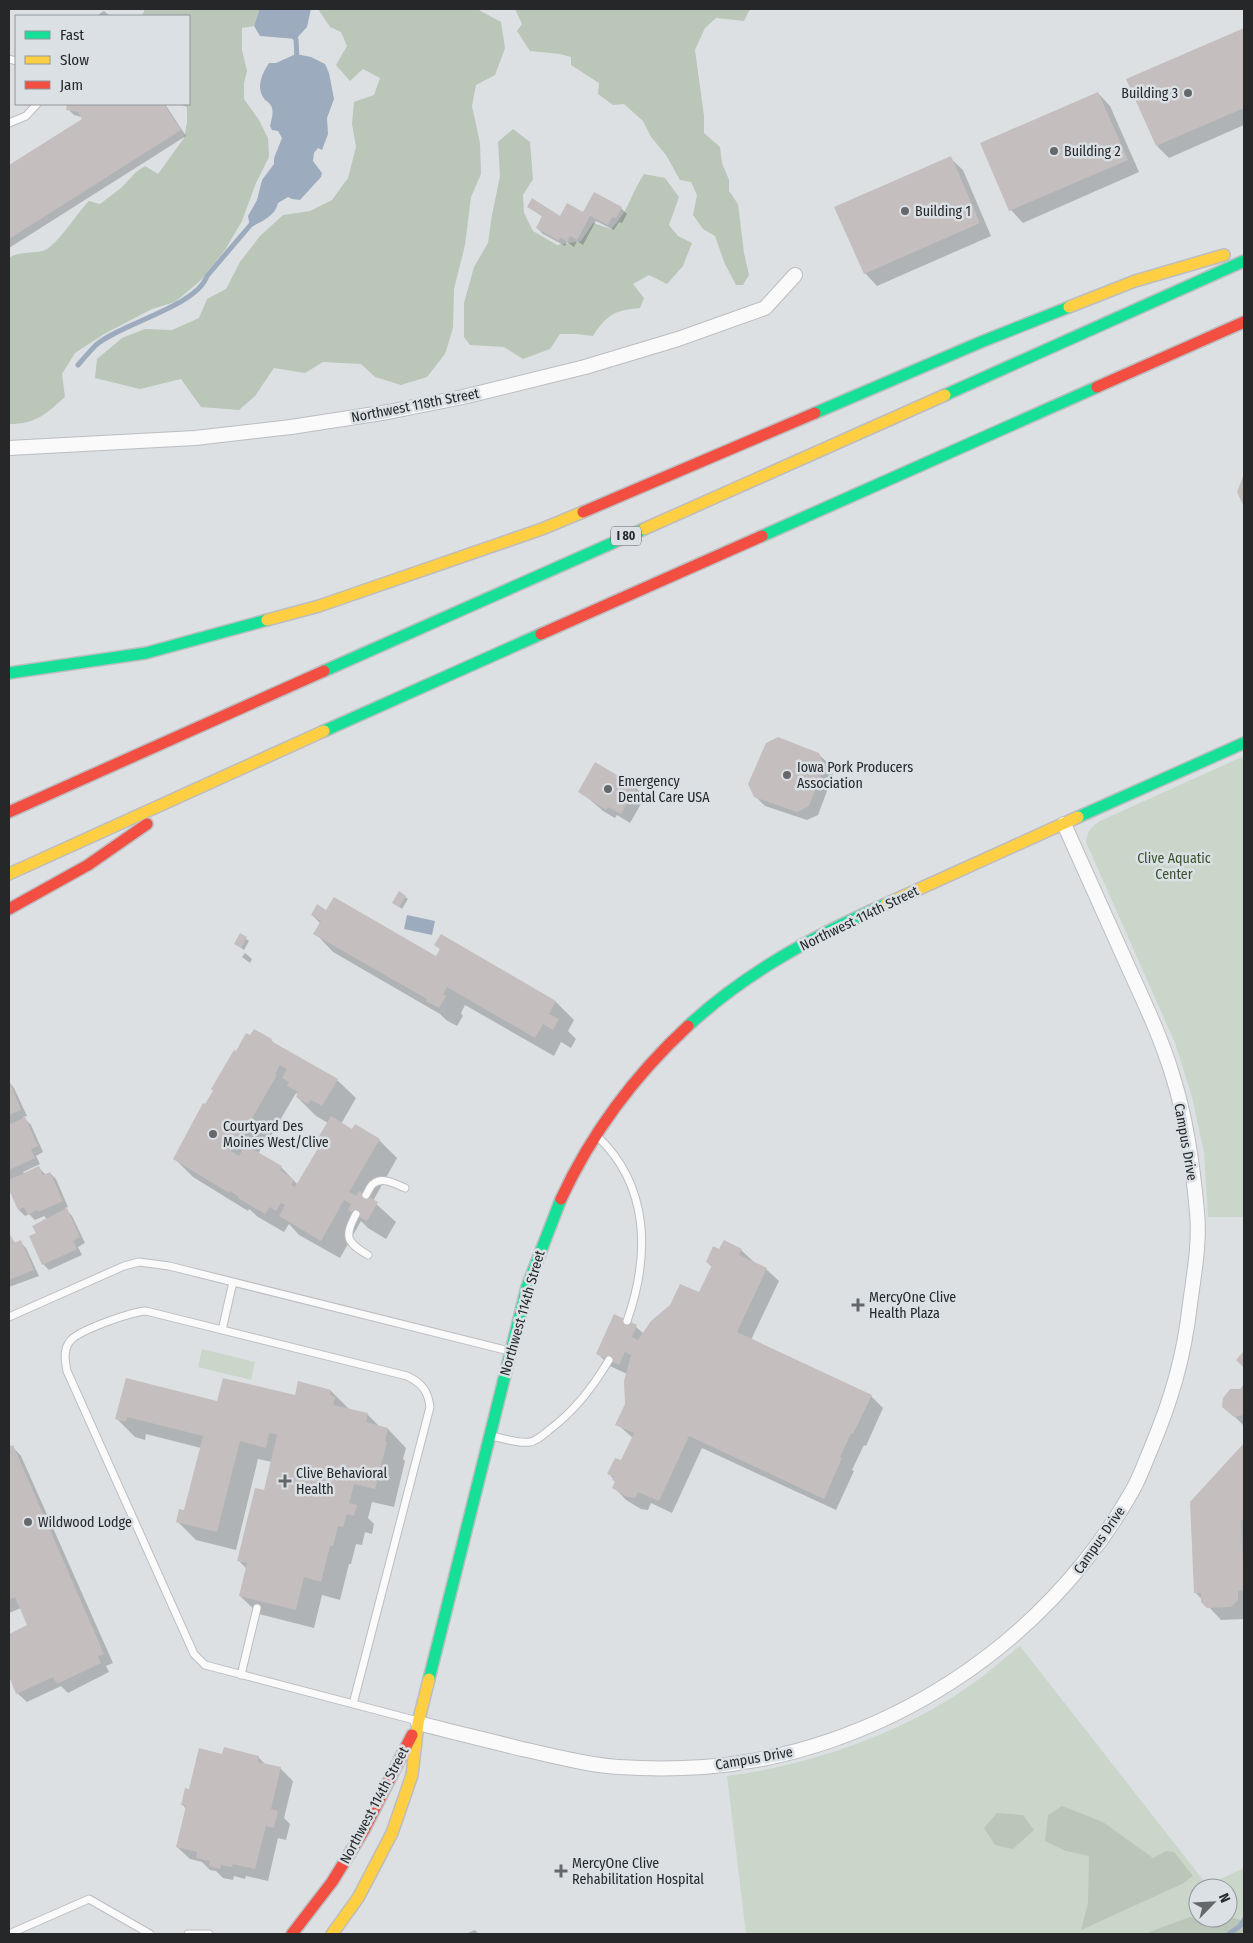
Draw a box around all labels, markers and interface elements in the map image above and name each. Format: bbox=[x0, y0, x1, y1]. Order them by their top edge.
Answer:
legend bbox=[15, 15, 190, 105]
text: Fast bbox=[60, 26, 84, 44]
text: Slow bbox=[60, 51, 89, 69]
text: Jam bbox=[60, 76, 83, 94]
place label: Building 3 bbox=[1121, 85, 1178, 102]
marker: Building 3 bbox=[1182, 87, 1194, 99]
place label: Building 2 bbox=[1064, 143, 1121, 160]
marker: Building 2 bbox=[1048, 145, 1060, 157]
place label: Building 1 bbox=[915, 203, 971, 220]
marker: Building 1 bbox=[899, 205, 911, 217]
street label: Northwest 118th Street bbox=[350, 385, 481, 426]
road number: I 80 bbox=[611, 526, 641, 546]
place label: Iowa Pork Producers Association bbox=[797, 759, 913, 792]
marker: Iowa Pork Producers Association bbox=[781, 769, 793, 781]
place label: Emergency Dental Care USA bbox=[618, 773, 710, 806]
marker: Emergency Dental Care USA bbox=[602, 783, 614, 795]
park label: Clive Aquatic Center bbox=[1137, 850, 1211, 883]
street label: Northwest 114th Street bbox=[797, 882, 922, 955]
street label: Campus Drive bbox=[1170, 1102, 1201, 1182]
place label: Courtyard Des Moines West/Clive bbox=[223, 1118, 329, 1151]
marker: Courtyard Des Moines West/Clive bbox=[207, 1128, 219, 1140]
street label: Northwest 114th Street bbox=[496, 1248, 549, 1378]
place label: MercyOne Clive Health Plaza bbox=[869, 1289, 956, 1322]
marker: MercyOne Clive Health Plaza bbox=[851, 1298, 865, 1312]
place label: Clive Behavioral Health bbox=[296, 1465, 387, 1498]
marker: Clive Behavioral Health bbox=[278, 1474, 292, 1488]
street label: Campus Drive bbox=[1070, 1503, 1129, 1577]
place label: Wildwood Lodge bbox=[38, 1514, 132, 1531]
marker: Wildwood Lodge bbox=[22, 1516, 34, 1528]
street label: Campus Drive bbox=[714, 1743, 794, 1774]
street label: Northwest 114th Street bbox=[336, 1744, 413, 1867]
place label: MercyOne Clive Rehabilitation Hospital bbox=[572, 1855, 704, 1888]
marker: MercyOne Clive Rehabilitation Hospital bbox=[554, 1864, 568, 1878]
north arrow bbox=[1188, 1878, 1238, 1928]
text: N bbox=[1215, 1891, 1234, 1905]

